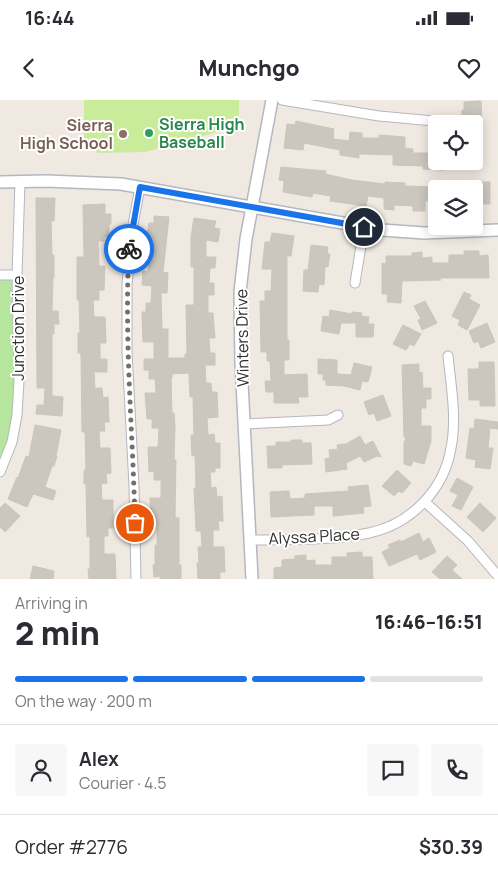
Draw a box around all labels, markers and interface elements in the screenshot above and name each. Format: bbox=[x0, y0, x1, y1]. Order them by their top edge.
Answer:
text: 16:44 bbox=[25, 5, 75, 31]
text: Munchgo bbox=[198, 53, 300, 83]
icon: back bbox=[15, 54, 43, 82]
icon: heart bbox=[455, 54, 483, 82]
place label: Sierra High Baseball bbox=[159, 113, 245, 153]
place label: Sierra High School bbox=[20, 114, 113, 154]
map controls bbox=[428, 115, 483, 235]
button: locate bbox=[428, 115, 483, 170]
marker: Sierra High Baseball bbox=[143, 127, 155, 139]
marker: Sierra High School bbox=[117, 128, 129, 140]
button: layers bbox=[428, 180, 483, 235]
pin bbox=[343, 206, 385, 248]
icon: home bbox=[350, 213, 378, 241]
courier bbox=[104, 224, 154, 274]
icon: bike bbox=[115, 235, 143, 263]
street label: Junction Drive bbox=[7, 276, 29, 380]
street label: Winters Drive bbox=[230, 289, 254, 387]
pin bbox=[114, 502, 156, 544]
icon: bag bbox=[121, 509, 149, 537]
street label: Alyssa Place bbox=[268, 523, 360, 549]
text: Arriving in bbox=[15, 592, 88, 614]
text: 16:46–16:51 bbox=[375, 609, 483, 635]
text: 2 min bbox=[15, 611, 100, 655]
text: On the way · 200 m bbox=[15, 690, 152, 712]
button: person bbox=[15, 744, 67, 796]
button: chat bbox=[367, 744, 419, 796]
button: phone bbox=[431, 744, 483, 796]
text: Alex bbox=[79, 746, 119, 772]
text: Courier · 4.5 bbox=[79, 772, 166, 794]
text: Order #2776 bbox=[15, 834, 128, 860]
text: $30.39 bbox=[419, 834, 483, 860]

